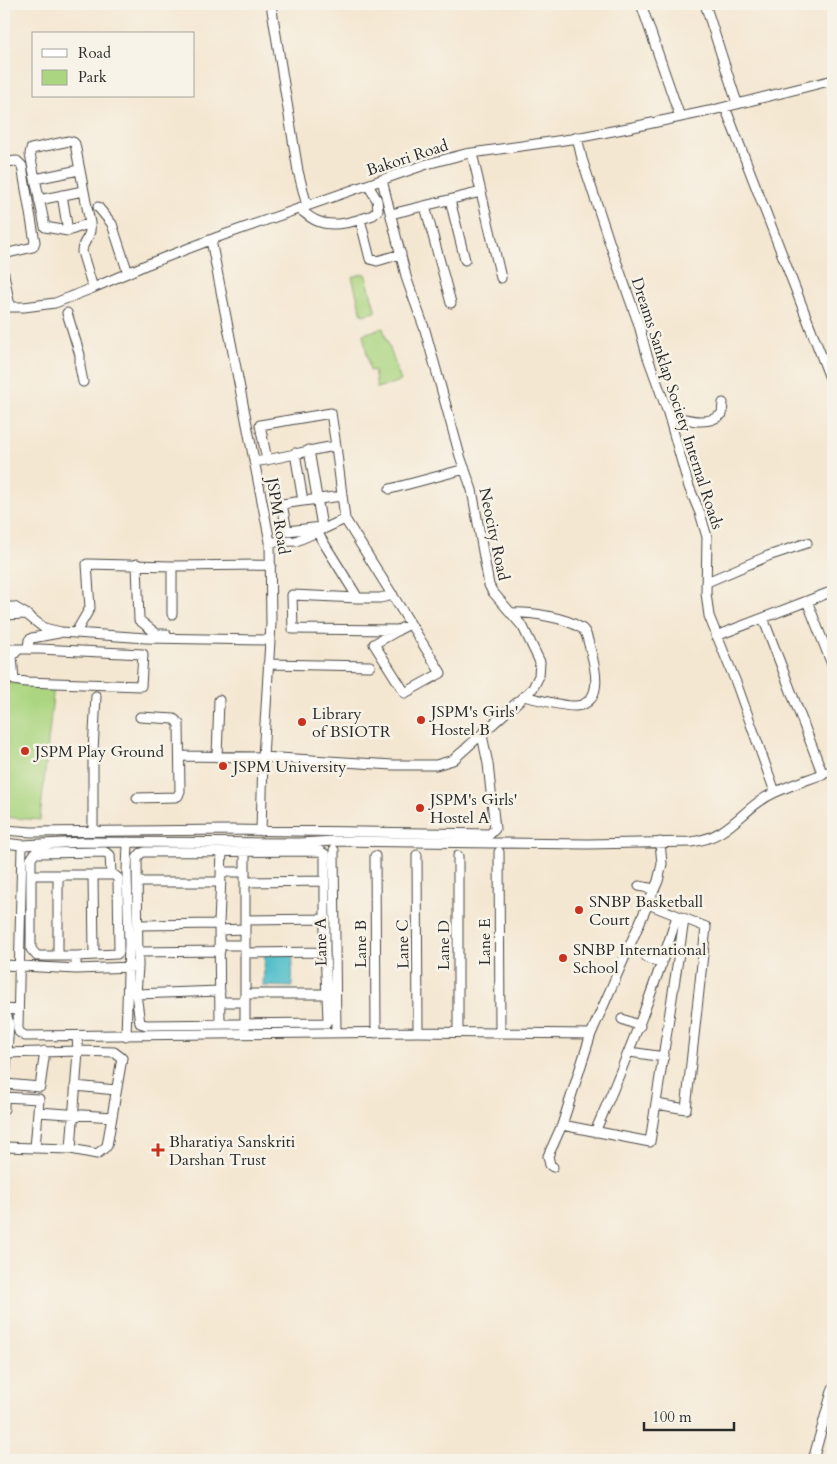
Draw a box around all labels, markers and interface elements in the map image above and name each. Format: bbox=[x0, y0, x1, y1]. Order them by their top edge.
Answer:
legend bbox=[32, 32, 195, 98]
text: Road bbox=[78, 43, 111, 63]
text: Park bbox=[78, 67, 107, 87]
street label: Bakori Road bbox=[364, 134, 451, 182]
street label: Dreams Sanklap Society Internal Roads bbox=[626, 275, 728, 532]
street label: JSPM Road bbox=[261, 474, 295, 557]
street label: Neocity Road bbox=[473, 486, 515, 583]
place label: JSPM's Girls' Hostel B bbox=[429, 701, 518, 741]
place label: Library of BSIOTR bbox=[312, 703, 391, 743]
marker: JSPM's Girls' Hostel B bbox=[415, 714, 427, 726]
marker: Library of BSIOTR bbox=[296, 716, 308, 728]
place label: JSPM Play Ground bbox=[33, 741, 164, 763]
marker: JSPM Play Ground bbox=[19, 745, 31, 757]
place label: JSPM University bbox=[231, 756, 347, 778]
marker: JSPM University bbox=[217, 760, 229, 772]
place label: JSPM's Girls' Hostel A bbox=[428, 789, 517, 829]
marker: JSPM's Girls' Hostel A bbox=[414, 802, 426, 814]
place label: SNBP Basketball Court bbox=[589, 891, 703, 931]
marker: SNBP Basketball Court bbox=[573, 904, 585, 916]
street label: Lane A bbox=[310, 917, 332, 966]
street label: Lane E bbox=[474, 918, 496, 966]
street label: Lane C bbox=[392, 919, 414, 969]
street label: Lane B bbox=[350, 920, 372, 968]
street label: Lane D bbox=[433, 920, 455, 970]
place label: SNBP International School bbox=[573, 939, 706, 979]
marker: SNBP International School bbox=[557, 952, 569, 964]
place label: Bharatiya Sanskriti Darshan Trust bbox=[169, 1131, 296, 1171]
marker: Bharatiya Sanskriti Darshan Trust bbox=[151, 1143, 165, 1157]
scale bar bbox=[644, 1399, 734, 1431]
text: 100 m bbox=[652, 1407, 692, 1427]

